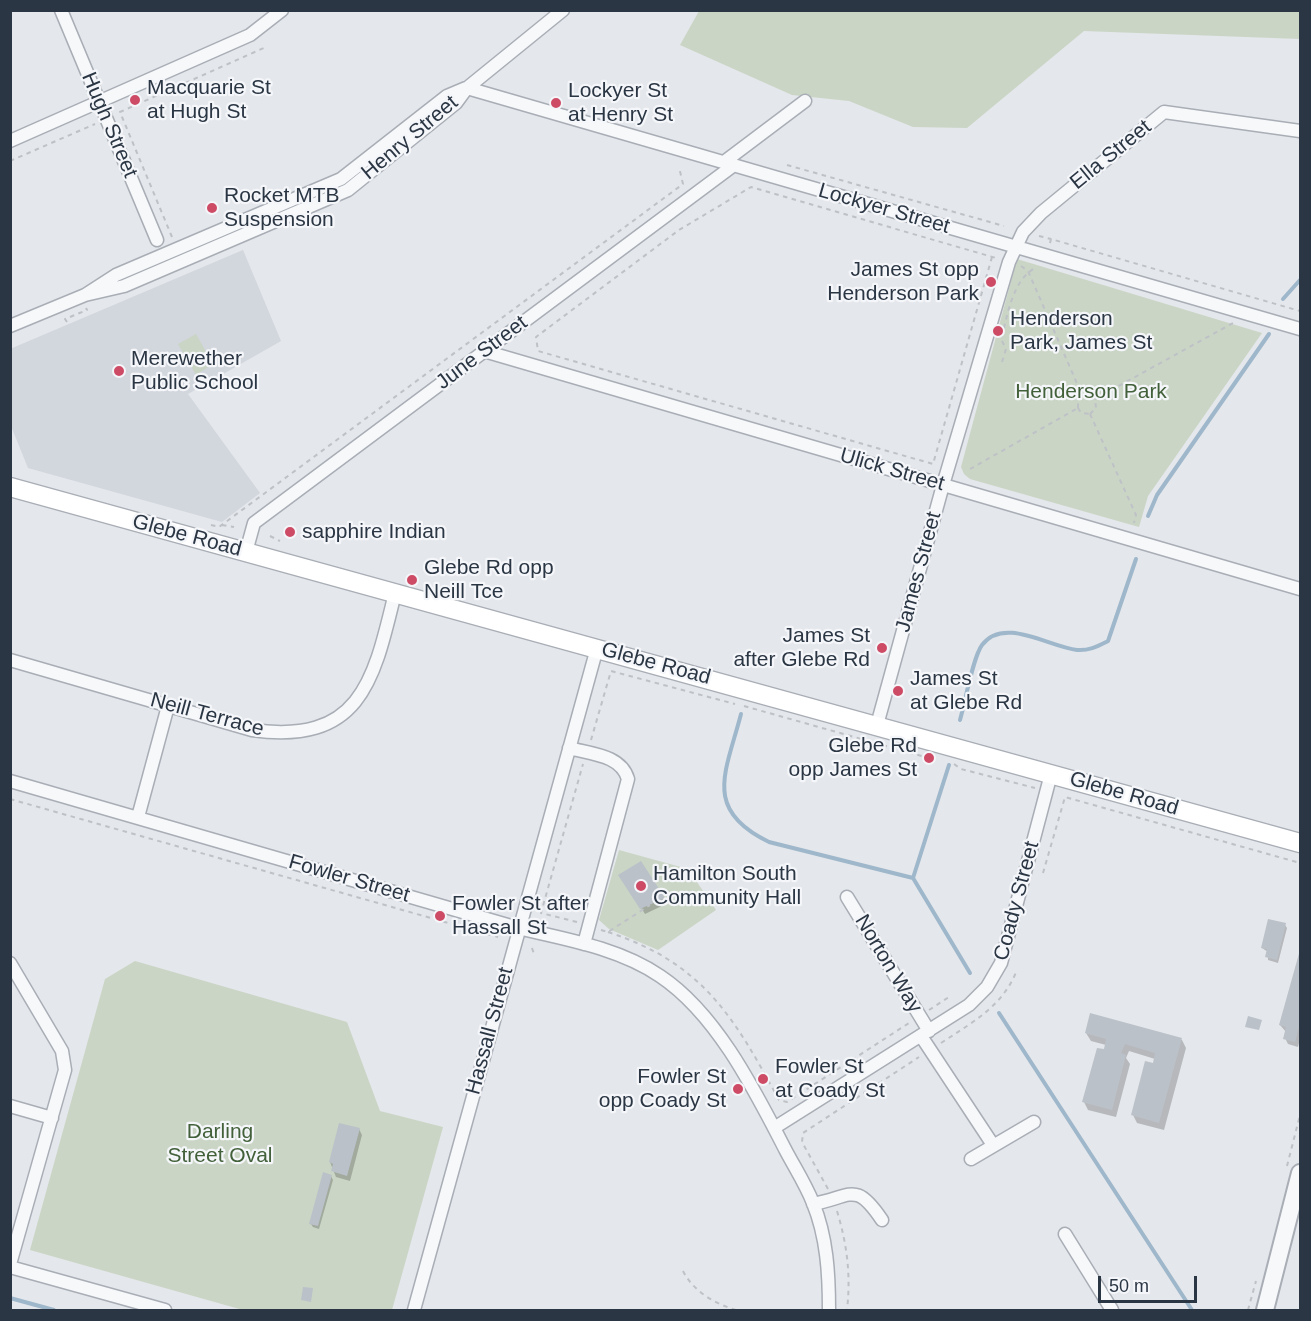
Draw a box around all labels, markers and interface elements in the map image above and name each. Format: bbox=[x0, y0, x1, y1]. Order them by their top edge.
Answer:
street label: Hugh Street bbox=[76, 68, 142, 182]
place label: Macquarie St at Hugh St bbox=[147, 75, 271, 125]
place label: Lockyer St at Henry St bbox=[568, 78, 673, 128]
street label: Henry Street bbox=[357, 90, 463, 186]
marker: Macquarie St at Hugh St bbox=[128, 93, 142, 107]
marker: Lockyer St at Henry St bbox=[549, 96, 563, 110]
street label: Ella Street bbox=[1065, 115, 1157, 195]
street label: Lockyer Street bbox=[815, 178, 953, 240]
place label: Rocket MTB Suspension bbox=[224, 183, 340, 233]
marker: Rocket MTB Suspension bbox=[205, 201, 219, 215]
place label: James St opp Henderson Park bbox=[827, 257, 979, 307]
marker: James St opp Henderson Park bbox=[984, 275, 998, 289]
place label: Henderson Park, James St bbox=[1010, 306, 1152, 356]
street label: June Street bbox=[432, 311, 532, 395]
marker: Henderson Park, James St bbox=[991, 324, 1005, 338]
place label: Merewether Public School bbox=[131, 346, 258, 396]
marker: Merewether Public School bbox=[112, 364, 126, 378]
park label: Henderson Park bbox=[1015, 379, 1167, 405]
street label: Ulick Street bbox=[837, 443, 947, 497]
street label: Glebe Road bbox=[130, 509, 244, 563]
street label: James Street bbox=[891, 509, 947, 635]
place label: sapphire Indian bbox=[302, 519, 446, 545]
marker: sapphire Indian bbox=[283, 525, 297, 539]
place label: Glebe Rd opp Neill Tce bbox=[424, 555, 554, 605]
marker: Glebe Rd opp Neill Tce bbox=[405, 573, 419, 587]
place label: James St after Glebe Rd bbox=[733, 623, 870, 673]
street label: Glebe Road bbox=[599, 637, 713, 691]
marker: James St after Glebe Rd bbox=[875, 641, 889, 655]
place label: James St at Glebe Rd bbox=[910, 666, 1022, 716]
marker: James St at Glebe Rd bbox=[891, 684, 905, 698]
street label: Neill Terrace bbox=[147, 688, 267, 742]
place label: Glebe Rd opp James St bbox=[789, 733, 917, 783]
marker: Glebe Rd opp James St bbox=[922, 751, 936, 765]
street label: Glebe Road bbox=[1067, 766, 1181, 822]
street label: Coady Street bbox=[989, 839, 1045, 963]
street label: Fowler Street bbox=[286, 850, 412, 908]
place label: Hamilton South Community Hall bbox=[653, 861, 801, 911]
marker: Hamilton South Community Hall bbox=[634, 879, 648, 893]
place label: Fowler St after Hassall St bbox=[452, 891, 589, 941]
marker: Fowler St after Hassall St bbox=[433, 909, 447, 923]
street label: Norton Way bbox=[849, 910, 927, 1018]
street label: Hassall Street bbox=[461, 965, 519, 1097]
place label: Fowler St at Coady St bbox=[775, 1054, 885, 1104]
place label: Fowler St opp Coady St bbox=[599, 1064, 726, 1114]
marker: Fowler St at Coady St bbox=[756, 1072, 770, 1086]
marker: Fowler St opp Coady St bbox=[731, 1082, 745, 1096]
park label: Darling Street Oval bbox=[167, 1119, 273, 1169]
scale bar bbox=[1101, 1264, 1200, 1302]
text: 50 m bbox=[1109, 1276, 1149, 1296]

